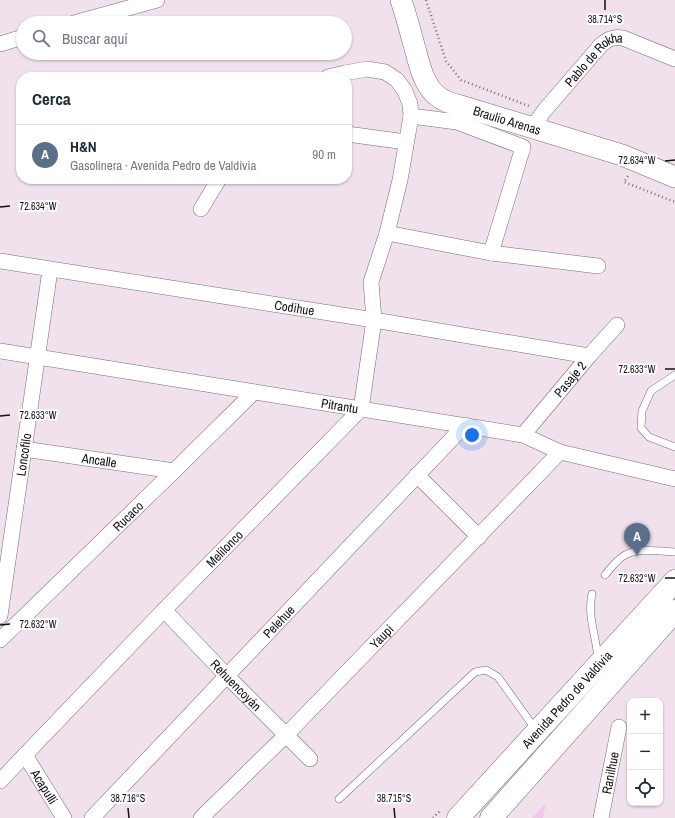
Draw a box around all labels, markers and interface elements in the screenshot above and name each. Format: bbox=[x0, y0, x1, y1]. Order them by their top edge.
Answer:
text: 38.714°S bbox=[588, 13, 623, 26]
search box bbox=[16, 16, 352, 60]
icon: search bbox=[30, 27, 52, 49]
text: Buscar aquí bbox=[62, 28, 128, 49]
street label: Pablo de Rokha bbox=[561, 29, 624, 90]
text: Cerca bbox=[32, 87, 71, 110]
street label: Braulio Arenas bbox=[471, 102, 543, 139]
text: H&N bbox=[70, 136, 97, 157]
text: A bbox=[41, 146, 49, 163]
text: 90 m bbox=[312, 146, 336, 163]
text: 72.634°W bbox=[619, 154, 656, 167]
text: Gasolinera · Avenida Pedro de Valdivia bbox=[70, 157, 256, 174]
text: 72.634°W bbox=[20, 200, 57, 213]
street label: Codihue bbox=[273, 296, 316, 319]
street label: Pasaje 2 bbox=[550, 358, 590, 401]
text: 72.633°W bbox=[619, 363, 656, 376]
street label: Pitrantu bbox=[320, 395, 359, 417]
text: 72.633°W bbox=[20, 409, 57, 422]
your location bbox=[462, 425, 482, 445]
street label: Loncofilo bbox=[12, 432, 35, 477]
street label: Ancalle bbox=[80, 449, 118, 471]
street label: Rucaco bbox=[109, 498, 147, 535]
pin: A bbox=[624, 523, 650, 556]
street label: Melilonco bbox=[203, 527, 247, 571]
text: 72.632°W bbox=[619, 572, 656, 585]
street label: Pelehue bbox=[259, 602, 299, 642]
text: 72.632°W bbox=[20, 618, 57, 631]
street label: Yaupi bbox=[366, 621, 397, 652]
street label: Avenida Pedro de Valdivia bbox=[518, 647, 616, 753]
street label: Rehuencoyán bbox=[207, 656, 265, 715]
map controls bbox=[627, 698, 663, 806]
button: + bbox=[627, 698, 663, 734]
button: − bbox=[627, 734, 663, 770]
street label: Ranilhue bbox=[598, 750, 623, 796]
street label: Acapulli bbox=[26, 765, 61, 807]
button: locate bbox=[627, 770, 663, 806]
text: 38.716°S bbox=[111, 792, 146, 805]
text: 38.715°S bbox=[377, 792, 412, 805]

